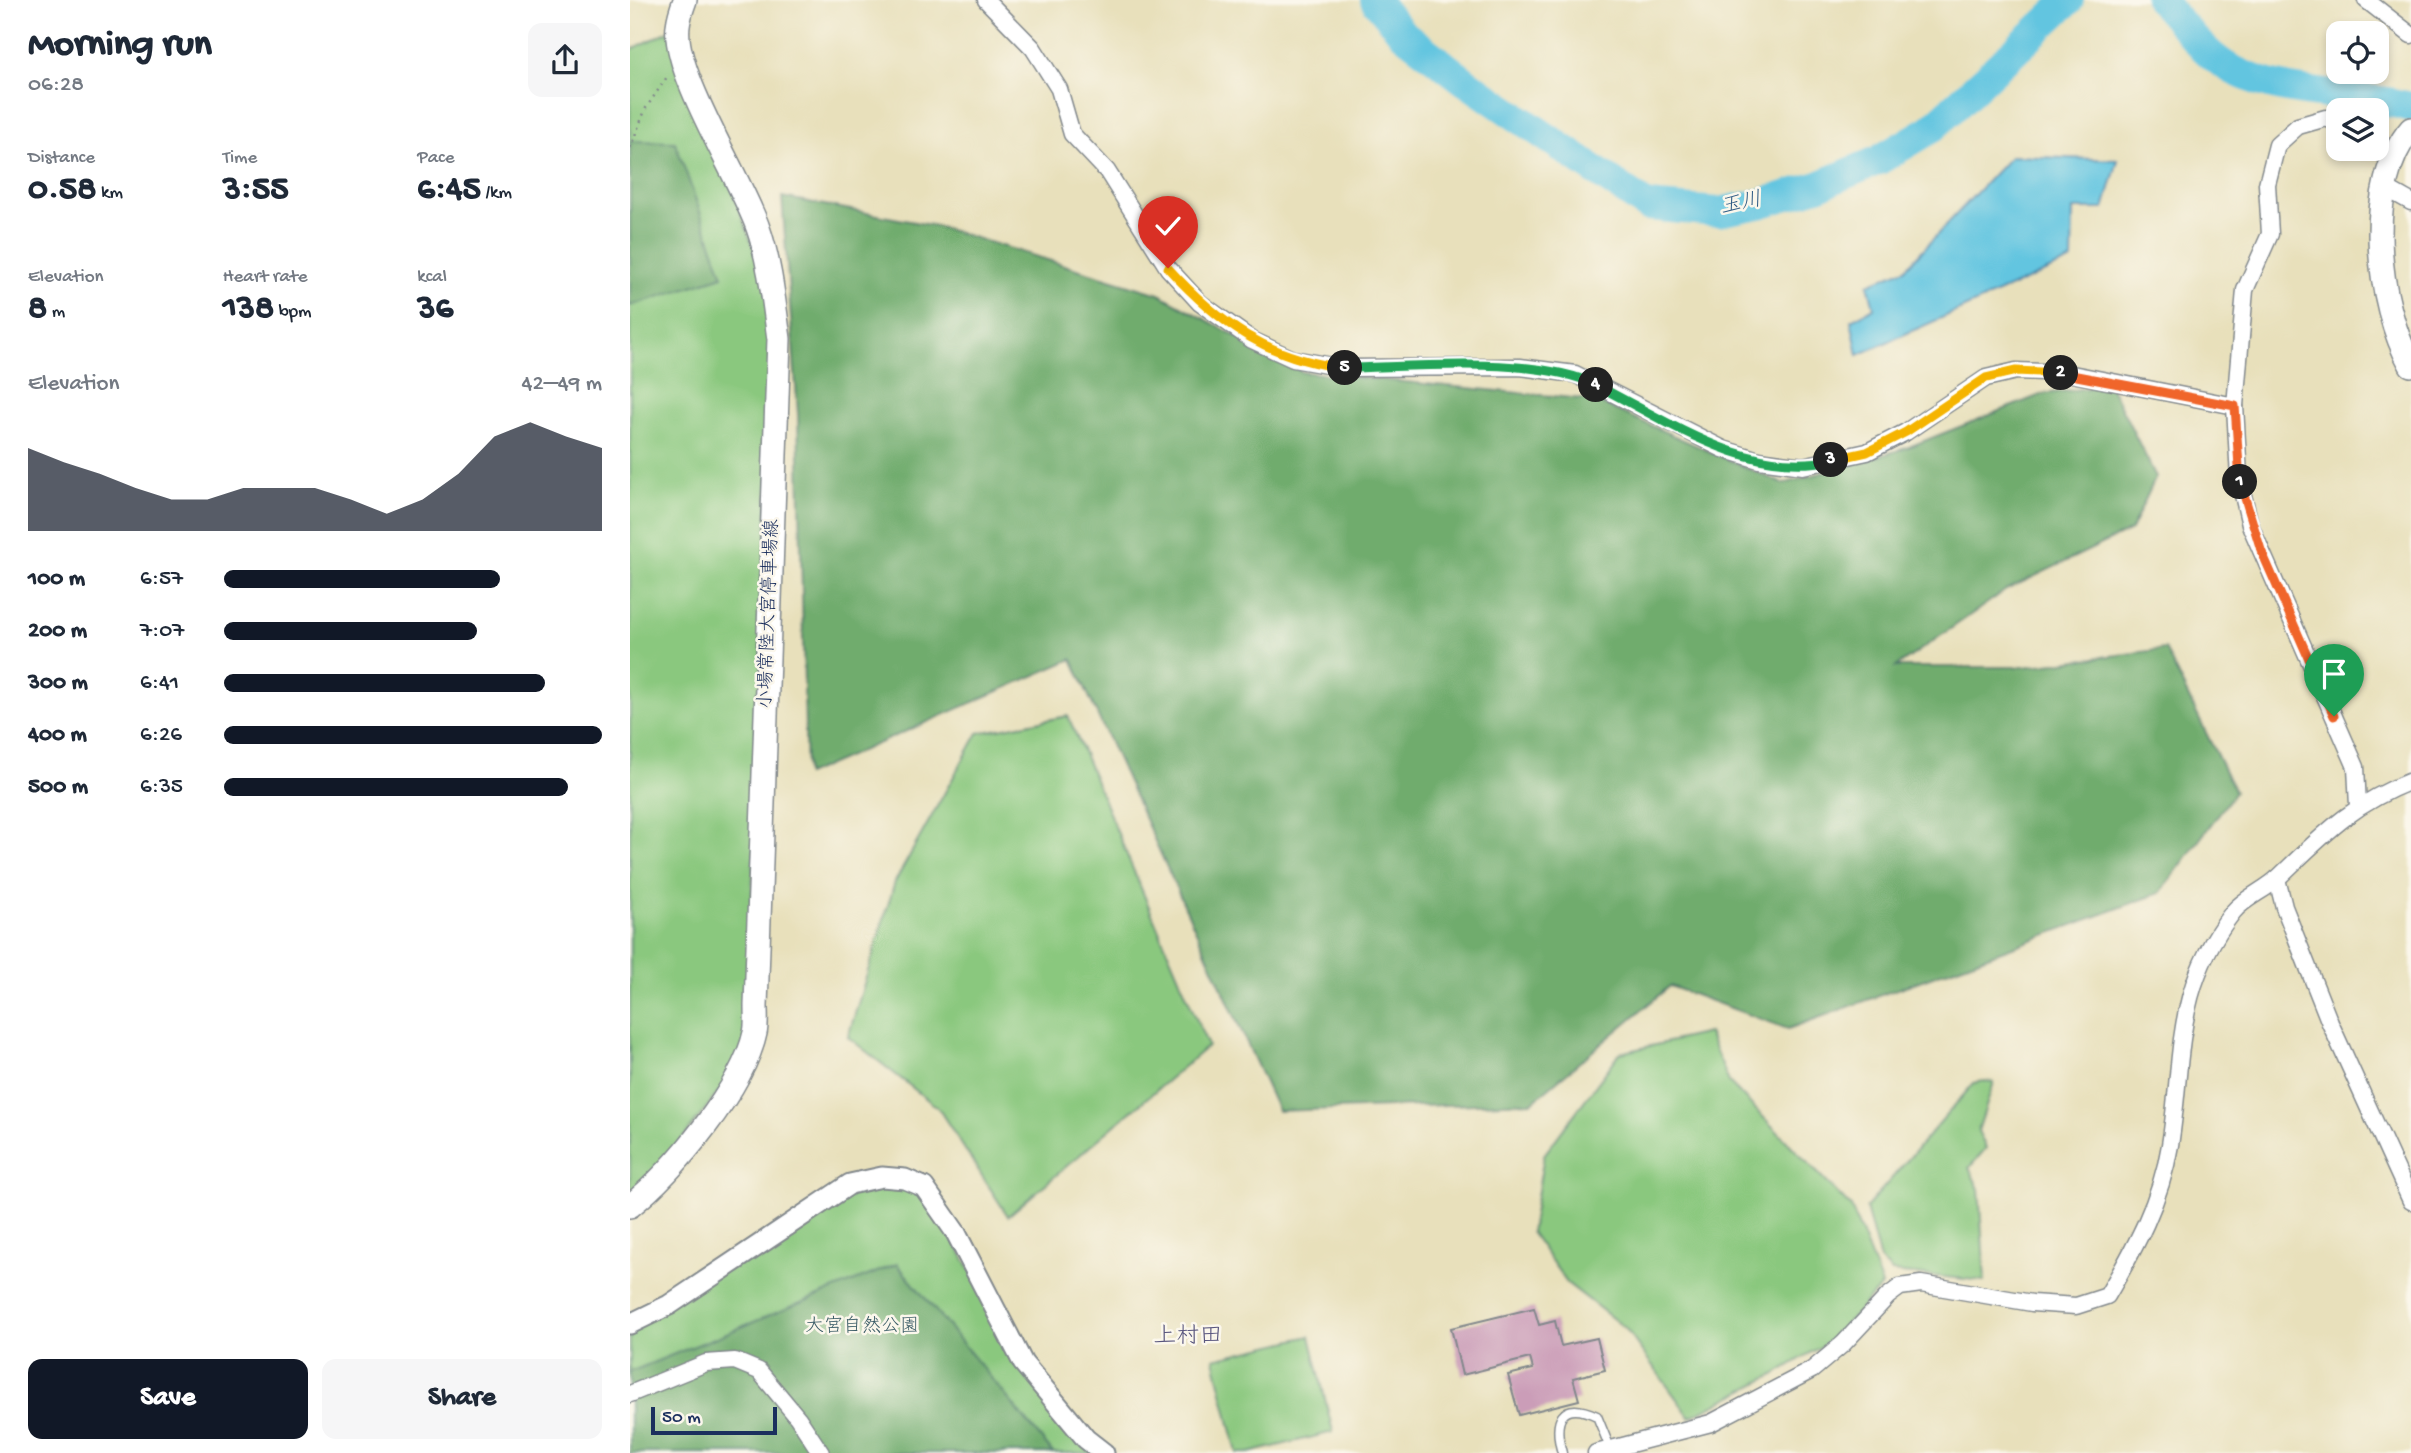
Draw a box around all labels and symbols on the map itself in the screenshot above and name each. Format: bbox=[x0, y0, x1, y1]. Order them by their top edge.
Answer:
water label: 玉川 bbox=[1718, 187, 1764, 222]
pin bbox=[1138, 196, 1198, 268]
pin: 5 bbox=[1328, 350, 1362, 386]
pin: 2 bbox=[2044, 356, 2078, 390]
pin: 4 bbox=[1578, 368, 1614, 402]
pin: 3 bbox=[1814, 442, 1848, 477]
pin: 1 bbox=[2222, 464, 2258, 500]
street label: 小場常陸大宮停車場線 bbox=[754, 519, 785, 709]
pin bbox=[2304, 644, 2364, 716]
park label: 大宮自然公園 bbox=[805, 1315, 919, 1339]
district label: 上村田 bbox=[1154, 1324, 1223, 1351]
scale bar bbox=[651, 1404, 777, 1436]

